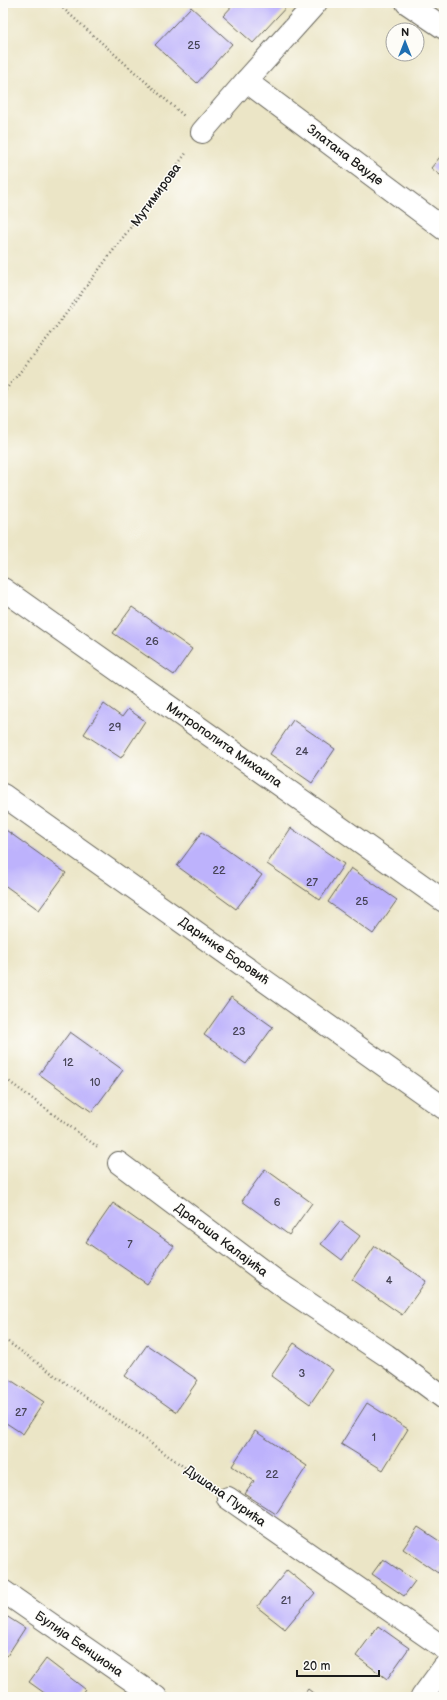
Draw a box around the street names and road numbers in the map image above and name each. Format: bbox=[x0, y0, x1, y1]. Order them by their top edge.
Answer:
street label: Златана Вауде bbox=[304, 121, 386, 189]
street label: Мутимирова bbox=[128, 160, 185, 230]
street label: Митрополита Михаила bbox=[163, 699, 285, 791]
street label: Даринке Боровић bbox=[176, 914, 272, 988]
street label: Драгоша Калајића bbox=[171, 1200, 271, 1280]
street label: Душана Пурића bbox=[181, 1462, 269, 1530]
street label: Булија Бенциона bbox=[32, 1608, 127, 1681]

